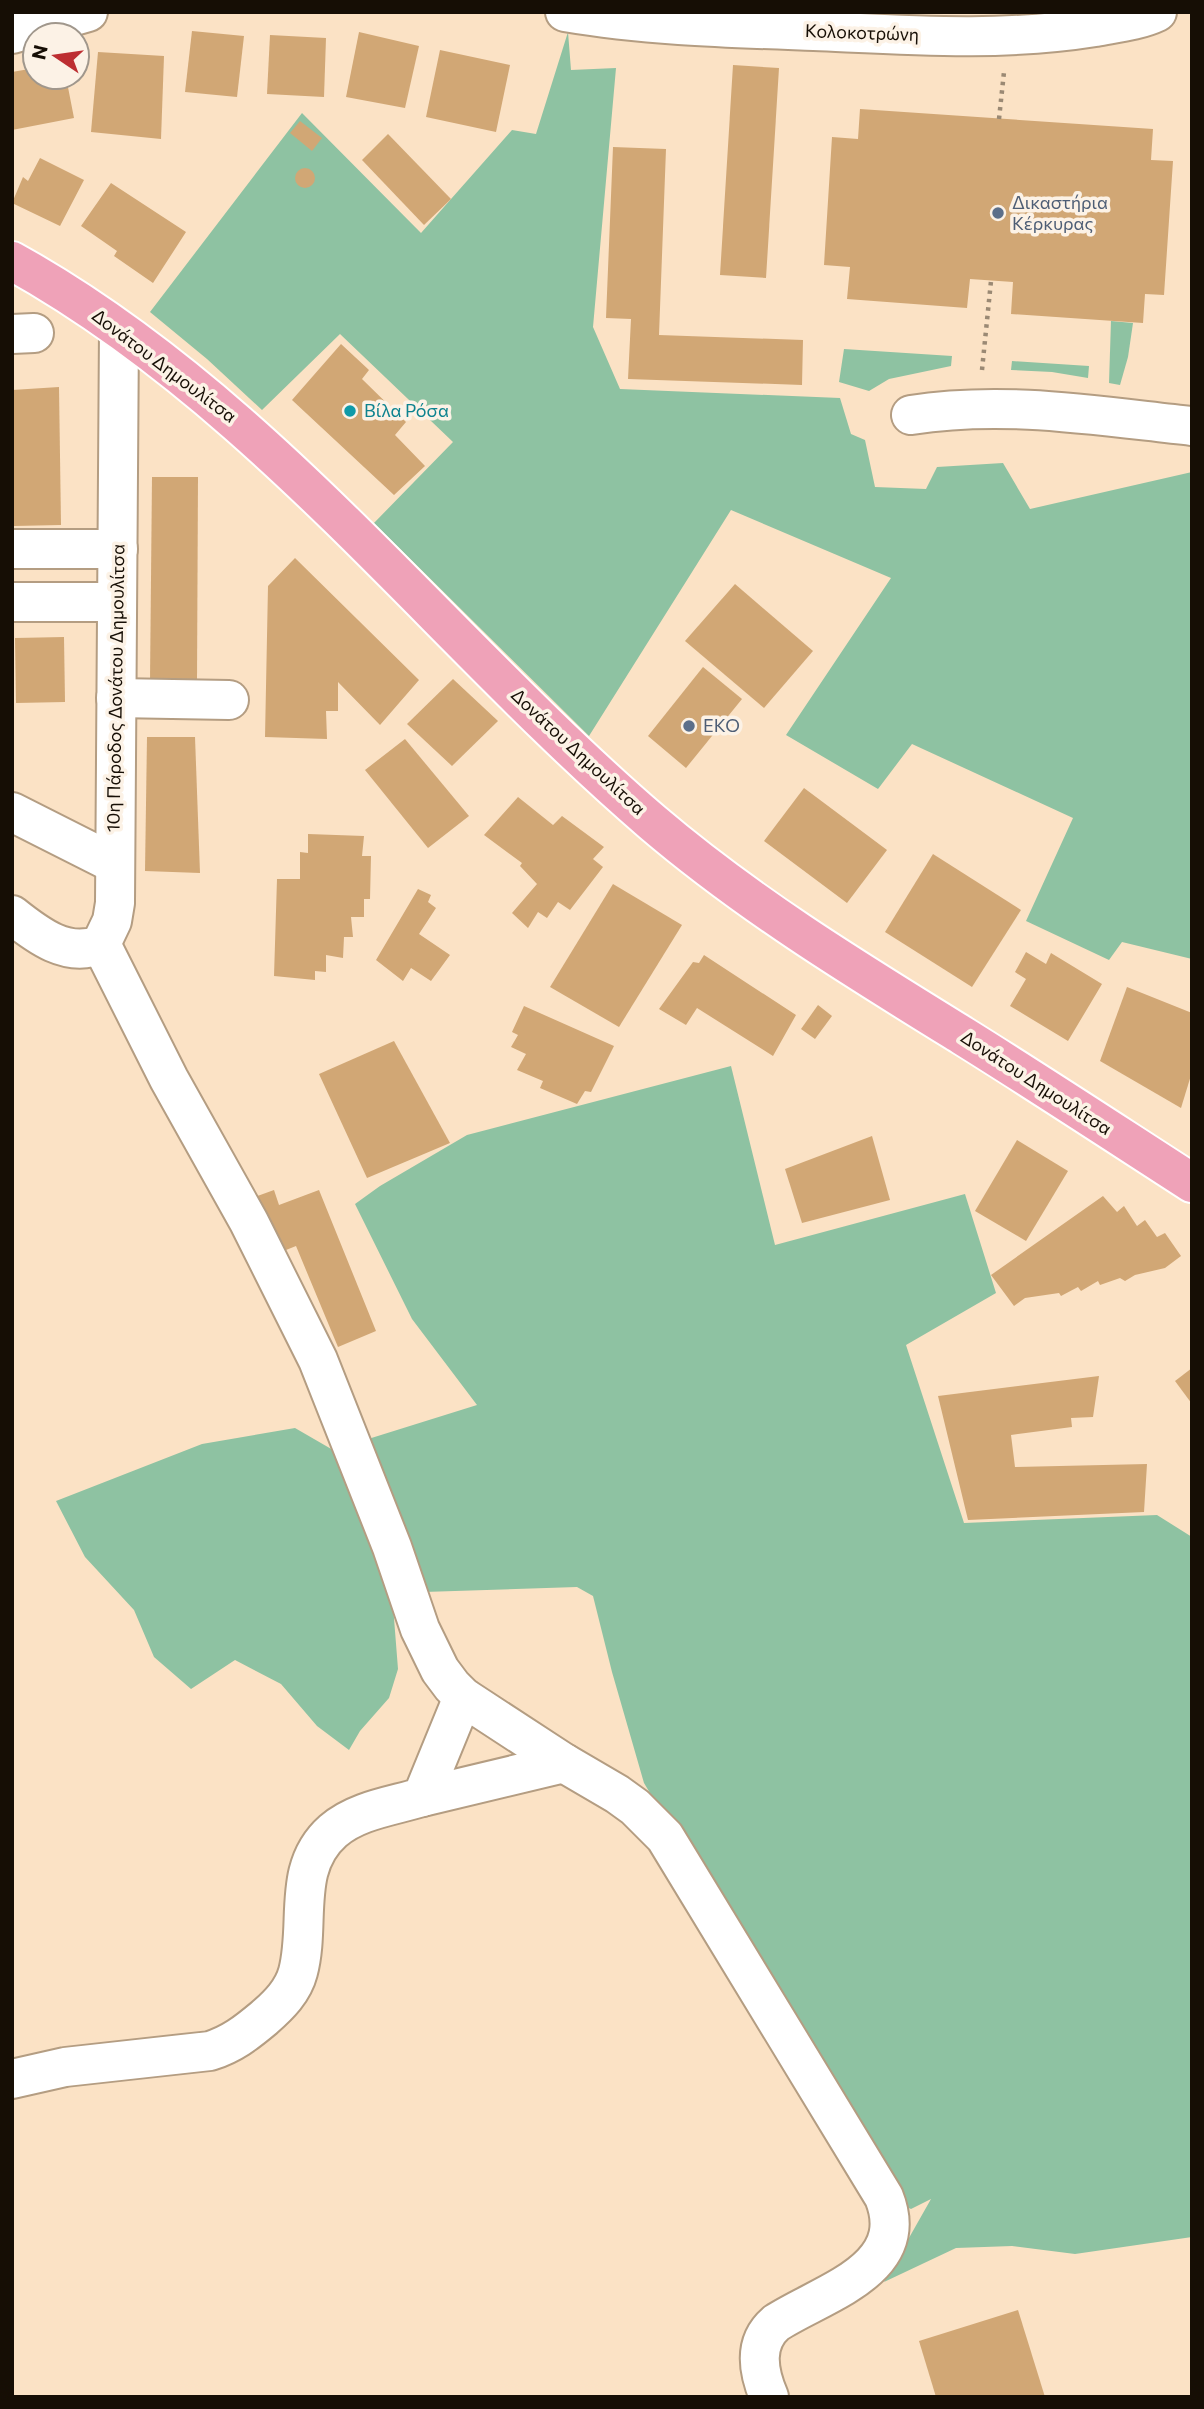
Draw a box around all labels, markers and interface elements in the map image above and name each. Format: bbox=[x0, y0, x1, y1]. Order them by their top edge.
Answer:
street label: Κολοκοτρώνη bbox=[805, 19, 920, 45]
north arrow bbox=[21, 21, 91, 91]
text: N bbox=[26, 43, 52, 62]
place label: Δικαστήρια Κέρκυρας bbox=[1012, 191, 1108, 234]
marker: Δικαστήρια Κέρκυρας bbox=[990, 205, 1006, 221]
street label: Δονάτου Δημουλίτσα bbox=[88, 304, 241, 427]
place label: Βίλα Ρόσα bbox=[364, 399, 449, 421]
marker: Βίλα Ρόσα bbox=[342, 403, 358, 419]
street label: 10η Πάροδος Δονάτου Δημουλίτσα bbox=[101, 544, 129, 832]
street label: Δονάτου Δημουλίτσα bbox=[507, 683, 650, 819]
place label: EKO bbox=[703, 714, 740, 736]
marker: EKO bbox=[681, 718, 697, 734]
street label: Δονάτου Δημουλίτσα bbox=[957, 1025, 1116, 1139]

